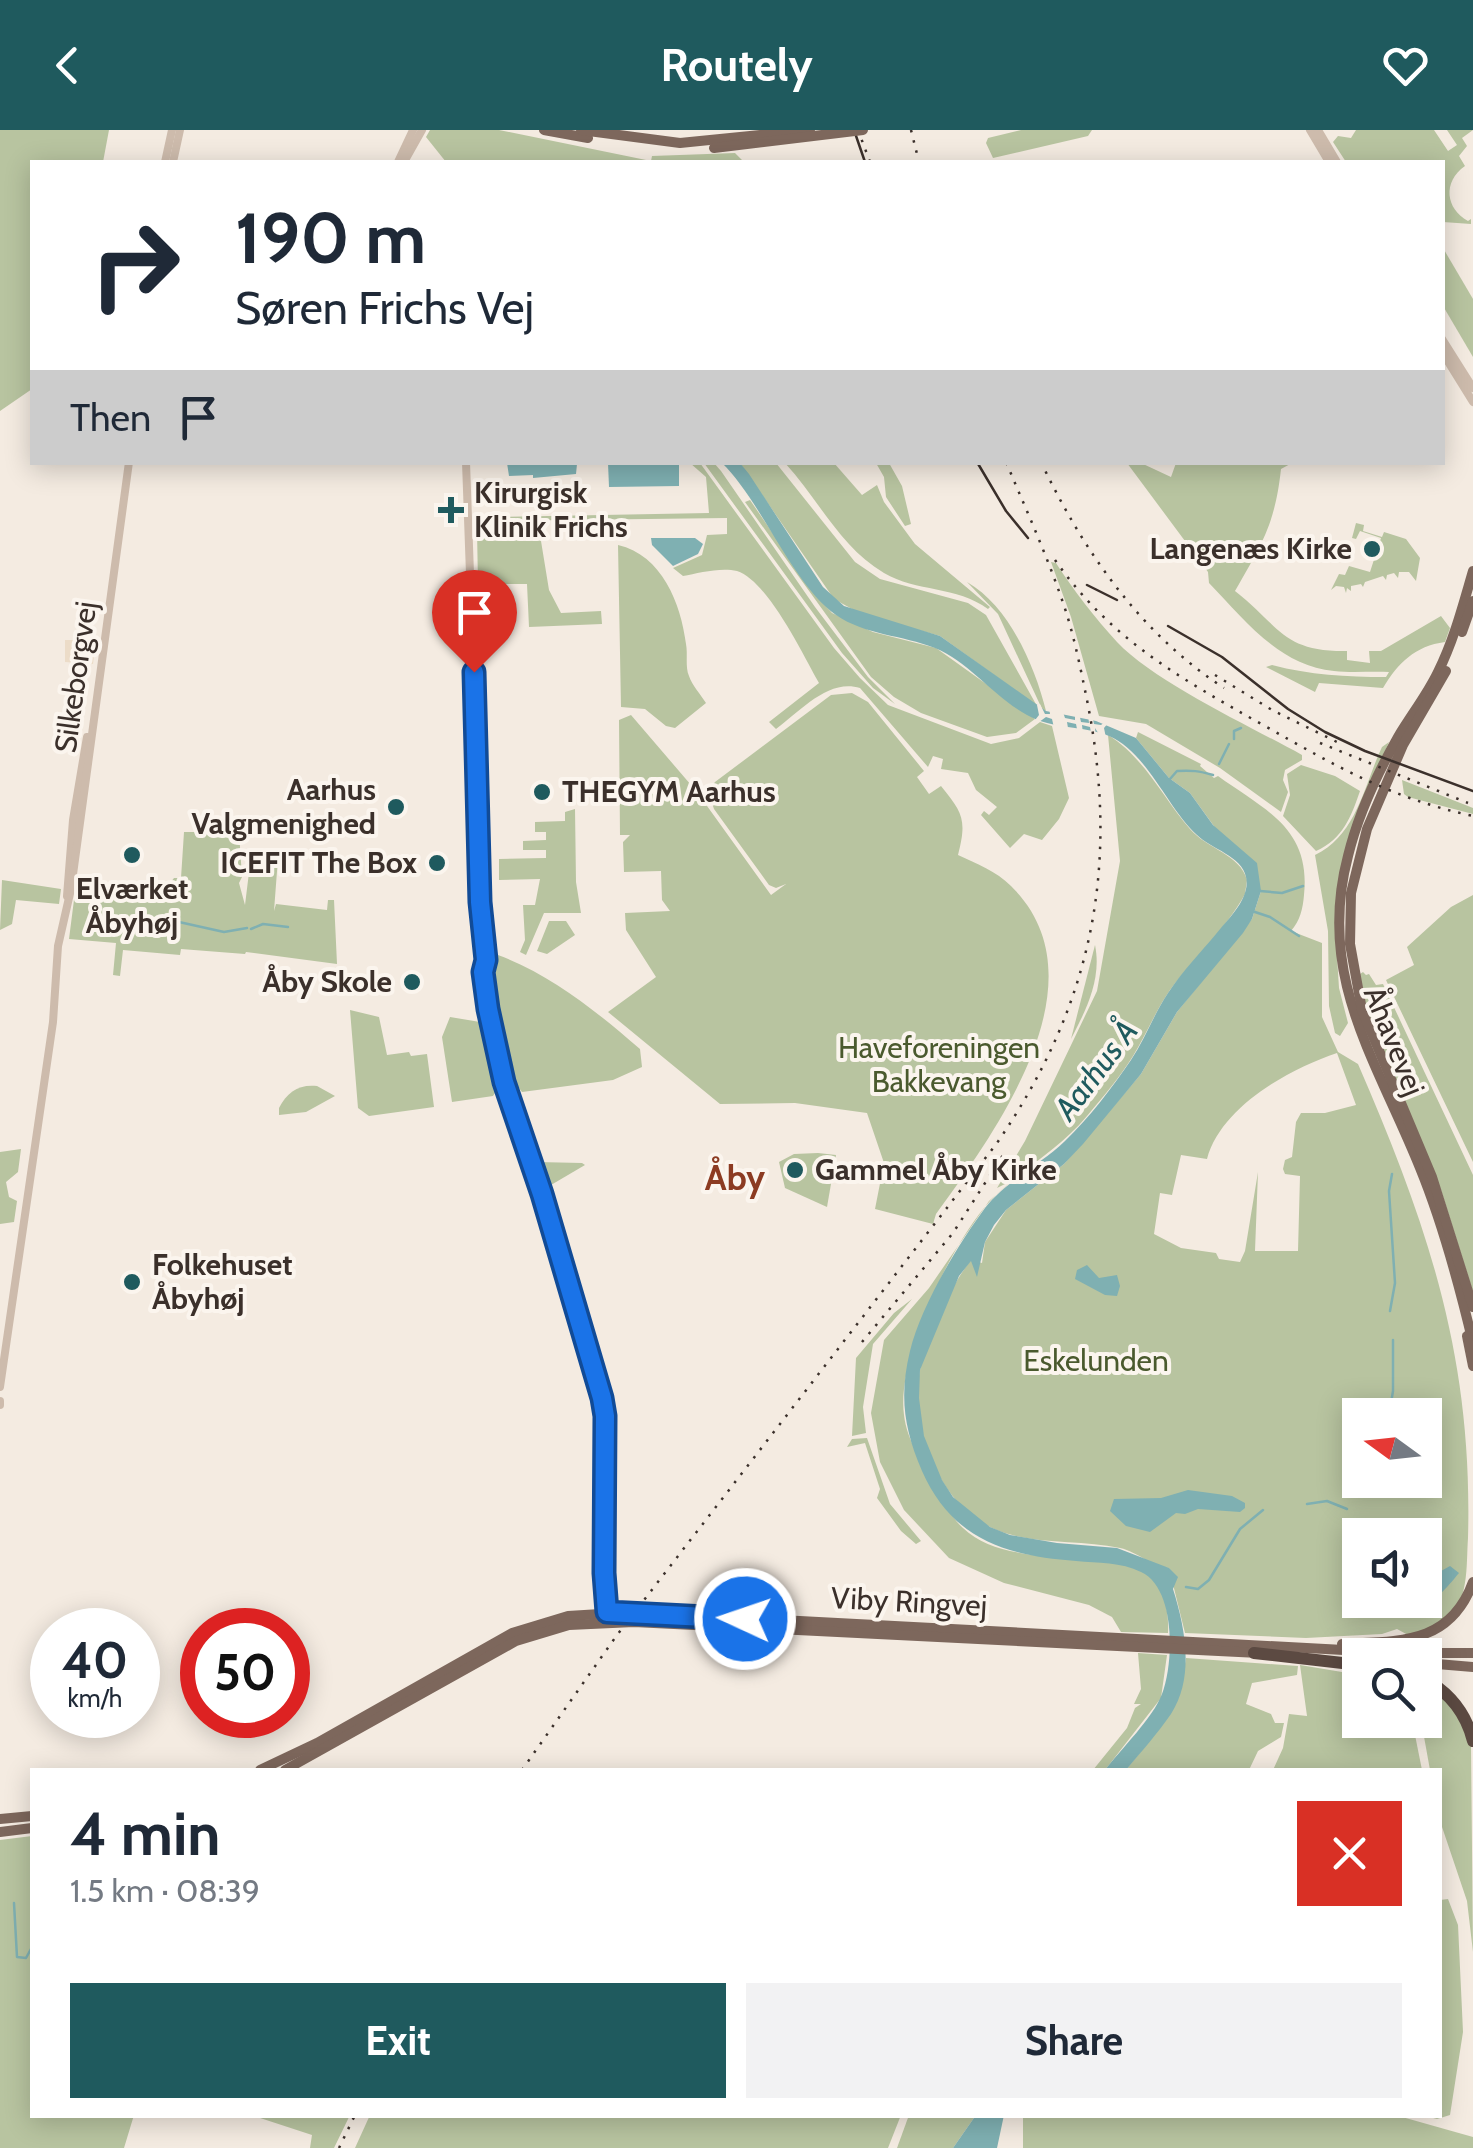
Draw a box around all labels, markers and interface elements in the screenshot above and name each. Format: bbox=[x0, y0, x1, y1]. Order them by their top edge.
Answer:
icon: back bbox=[40, 38, 95, 93]
text: Routely bbox=[660, 38, 813, 92]
icon: heart bbox=[1378, 38, 1433, 93]
text: 190 m bbox=[235, 195, 426, 281]
icon: right bbox=[70, 200, 200, 330]
text: Søren Frichs Vej bbox=[235, 281, 534, 335]
icon: arrive bbox=[171, 390, 226, 445]
text: Then bbox=[70, 394, 151, 441]
place label: Kirurgisk Klinik Frichs bbox=[474, 474, 628, 545]
marker: Kirurgisk Klinik Frichs bbox=[438, 497, 464, 523]
place label: Langenæs Kirke bbox=[1150, 530, 1352, 567]
marker: Langenæs Kirke bbox=[1361, 538, 1383, 560]
pin bbox=[432, 570, 517, 673]
icon: arrive bbox=[447, 585, 502, 640]
street label: Silkeborgvej bbox=[47, 599, 104, 755]
place label: Aarhus Valgmenighed bbox=[191, 771, 376, 842]
place label: THEGYM Aarhus bbox=[562, 773, 776, 810]
marker: THEGYM Aarhus bbox=[531, 781, 553, 803]
marker: Aarhus Valgmenighed bbox=[385, 796, 407, 818]
marker: Elværket Åbyhøj bbox=[121, 844, 143, 866]
place label: ICEFIT The Box bbox=[220, 844, 417, 881]
marker: ICEFIT The Box bbox=[426, 852, 448, 874]
place label: Elværket Åbyhøj bbox=[76, 870, 188, 941]
place label: Åby Skole bbox=[262, 963, 392, 1000]
marker: Åby Skole bbox=[401, 971, 423, 993]
street label: Åhavevej bbox=[1356, 981, 1433, 1101]
water label: Aarhus Å bbox=[1044, 1012, 1146, 1129]
park label: Haveforeningen Bakkevang bbox=[838, 1029, 1040, 1100]
place label: Gammel Åby Kirke bbox=[815, 1151, 1057, 1188]
district label: Åby bbox=[705, 1156, 765, 1199]
marker: Gammel Åby Kirke bbox=[784, 1159, 806, 1181]
place label: Folkehuset Åbyhøj bbox=[152, 1246, 293, 1317]
marker: Folkehuset Åbyhøj bbox=[121, 1271, 143, 1293]
park label: Eskelunden bbox=[1023, 1342, 1169, 1379]
north arrow bbox=[1342, 1398, 1442, 1498]
map controls bbox=[1342, 1398, 1442, 1738]
button: sound bbox=[1342, 1518, 1442, 1618]
position arrow bbox=[693, 1567, 797, 1671]
street label: Viby Ringvej bbox=[830, 1579, 988, 1624]
speed limit sign: 50 bbox=[180, 1608, 310, 1738]
text: 40 bbox=[62, 1630, 128, 1691]
button: search bbox=[1342, 1638, 1442, 1738]
text: km/h bbox=[68, 1683, 122, 1713]
text: 4 min bbox=[70, 1797, 220, 1870]
button: close bbox=[1297, 1801, 1402, 1906]
text: 1.5 km · 08:39 bbox=[70, 1871, 260, 1910]
button: Exit bbox=[70, 1983, 726, 2098]
button: Share bbox=[746, 1983, 1402, 2098]

